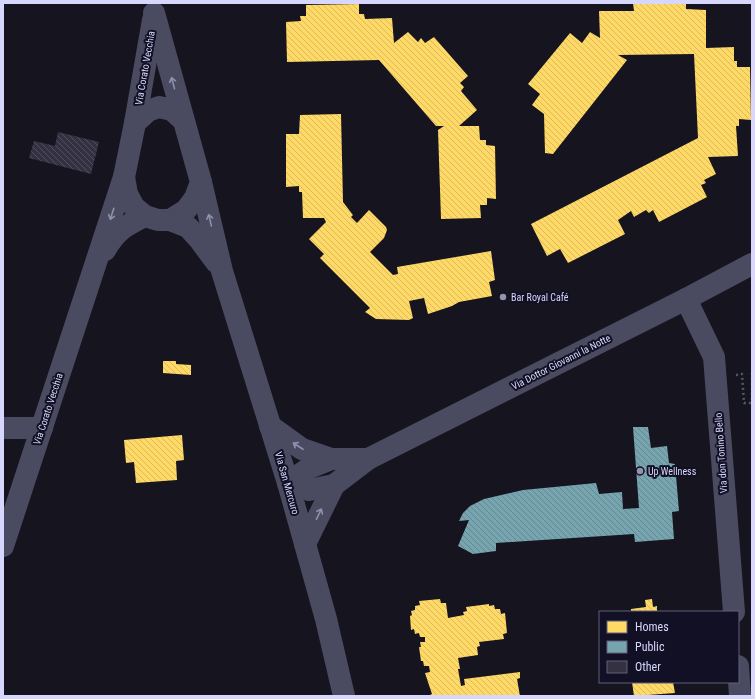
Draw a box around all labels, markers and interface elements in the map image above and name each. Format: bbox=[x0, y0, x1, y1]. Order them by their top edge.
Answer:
street label: Via Corato Vecchia bbox=[133, 30, 157, 106]
one-way arrow bbox=[169, 76, 176, 89]
one-way arrow bbox=[108, 207, 115, 220]
one-way arrow bbox=[205, 214, 213, 227]
marker: Bar Royal Café bbox=[498, 292, 508, 302]
place label: Bar Royal Café bbox=[511, 292, 569, 303]
street label: Via Dottor Giovanni la Notte bbox=[510, 332, 613, 392]
street label: Via Corato Vecchia bbox=[31, 372, 65, 446]
street label: Via don Tonino Bello bbox=[713, 412, 729, 494]
one-way arrow bbox=[293, 442, 304, 451]
street label: Via San Mercuro bbox=[273, 450, 301, 516]
marker: Up Wellness bbox=[635, 466, 645, 476]
place label: Up Wellness bbox=[648, 466, 697, 477]
one-way arrow bbox=[316, 509, 323, 521]
legend bbox=[599, 611, 739, 683]
text: Homes bbox=[635, 620, 669, 634]
text: Public bbox=[635, 640, 665, 654]
text: Other bbox=[635, 660, 661, 674]

